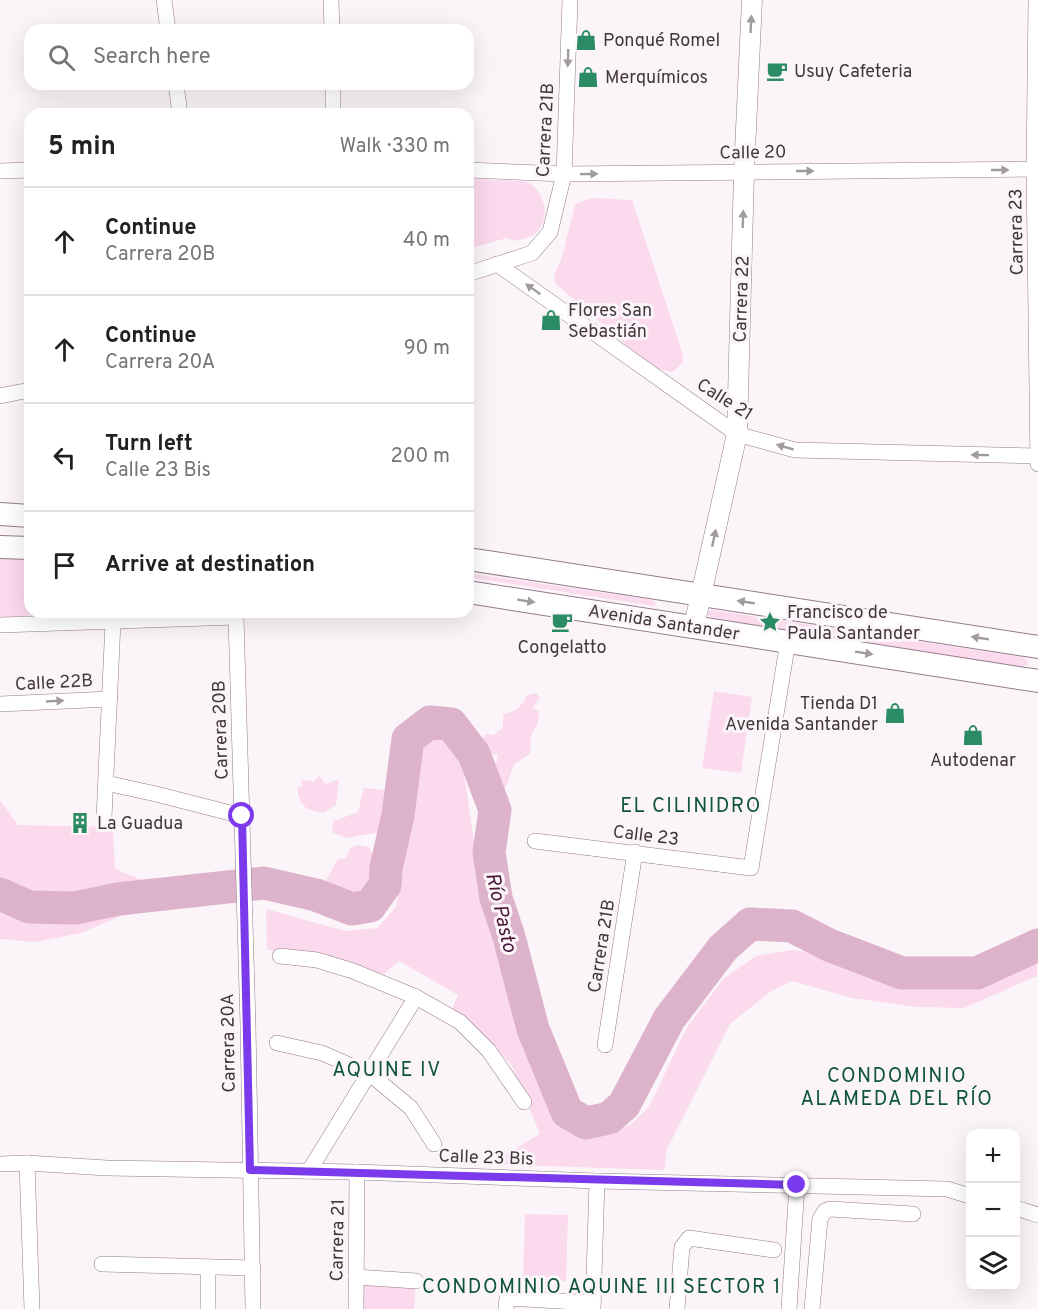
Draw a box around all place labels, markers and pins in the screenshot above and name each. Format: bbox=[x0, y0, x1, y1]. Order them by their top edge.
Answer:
shop icon: Ponqué Romel bbox=[574, 28, 598, 52]
place label: Ponqué Romel bbox=[603, 30, 720, 53]
cafe icon: Usuy Cafeteria bbox=[765, 59, 789, 83]
place label: Usuy Cafeteria bbox=[794, 61, 912, 84]
shop icon: Merquímicos bbox=[576, 65, 600, 89]
place label: Merquímicos bbox=[605, 67, 708, 90]
place label: Flores San Sebastián bbox=[568, 300, 652, 344]
shop icon: Flores San Sebastián bbox=[539, 308, 563, 332]
place label: Francisco de Paula Santander bbox=[787, 602, 920, 646]
cafe icon: Congelatto bbox=[550, 610, 574, 634]
place icon: Francisco de Paula Santander bbox=[758, 610, 782, 634]
place label: Congelatto bbox=[518, 637, 606, 660]
place label: Tienda D1 Avenida Santander bbox=[725, 693, 878, 737]
shop icon: Tienda D1 Avenida Santander bbox=[883, 701, 907, 725]
shop icon: Autodenar bbox=[961, 723, 985, 747]
place label: Autodenar bbox=[930, 750, 1016, 773]
building icon: La Guadua bbox=[68, 811, 92, 835]
place label: La Guadua bbox=[97, 813, 183, 836]

